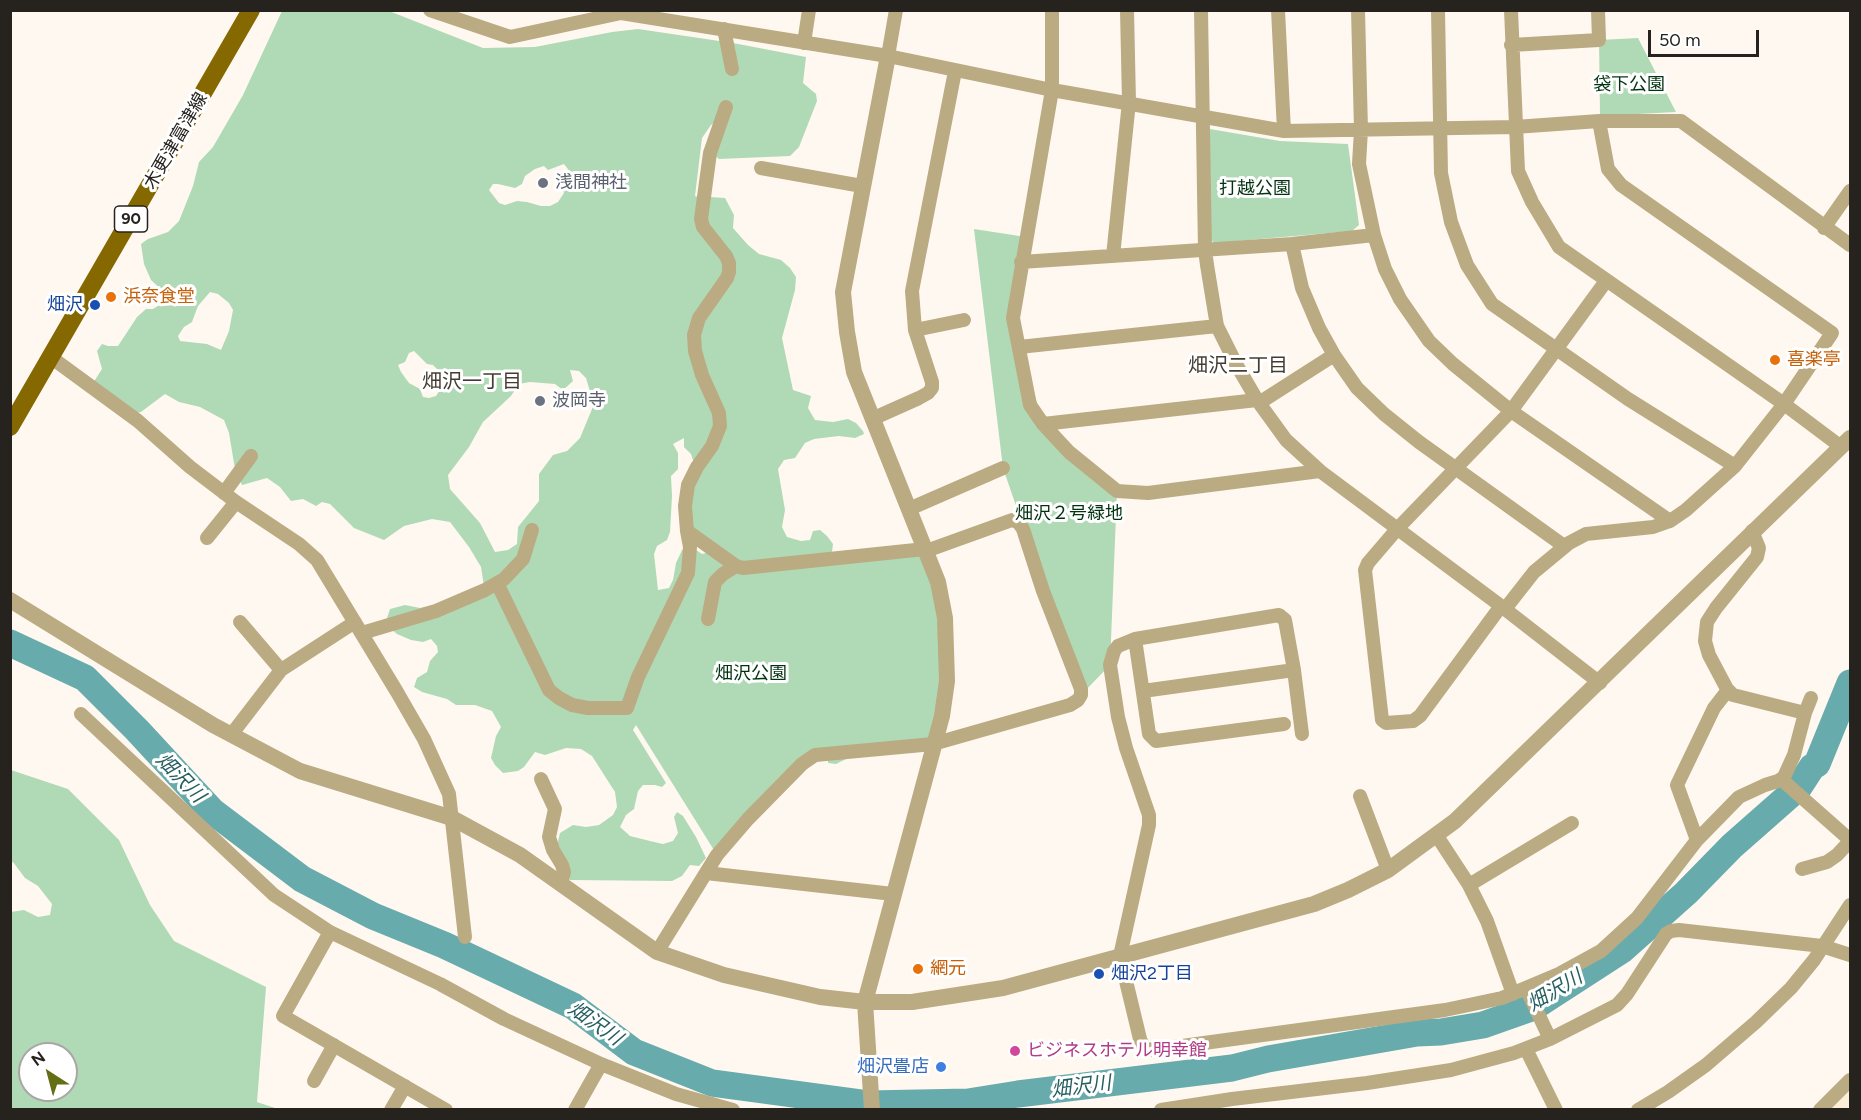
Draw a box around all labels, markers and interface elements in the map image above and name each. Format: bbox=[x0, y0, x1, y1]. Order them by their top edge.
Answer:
scale bar bbox=[1651, 18, 1762, 56]
text: 50 m bbox=[1659, 29, 1701, 51]
park label: 袋下公園 bbox=[1593, 74, 1665, 96]
street label: 木更津富津線 bbox=[140, 89, 212, 193]
place label: 浅間神社 bbox=[555, 172, 627, 194]
marker: 浅間神社 bbox=[536, 176, 550, 190]
park label: 打越公園 bbox=[1219, 178, 1291, 200]
road number: 90 bbox=[114, 206, 148, 232]
place label: 浜奈食堂 bbox=[123, 286, 195, 308]
marker: 浜奈食堂 bbox=[104, 290, 118, 304]
place label: 畑沢 bbox=[47, 294, 83, 316]
marker: 畑沢 bbox=[88, 298, 102, 312]
place label: 喜楽亭 bbox=[1787, 349, 1841, 371]
marker: 喜楽亭 bbox=[1768, 353, 1782, 367]
district label: 畑沢二丁目 bbox=[1188, 354, 1288, 378]
district label: 畑沢一丁目 bbox=[422, 370, 522, 394]
place label: 波岡寺 bbox=[552, 390, 606, 412]
marker: 波岡寺 bbox=[533, 394, 547, 408]
park label: 畑沢２号緑地 bbox=[1015, 503, 1123, 525]
park label: 畑沢公園 bbox=[715, 663, 787, 685]
water label: 畑沢川 bbox=[151, 748, 209, 808]
place label: 網元 bbox=[930, 958, 966, 980]
marker: 網元 bbox=[911, 962, 925, 976]
place label: 畑沢2丁目 bbox=[1111, 963, 1193, 985]
water label: 畑沢川 bbox=[1523, 965, 1587, 1017]
marker: 畑沢2丁目 bbox=[1092, 967, 1106, 981]
water label: 畑沢川 bbox=[564, 997, 626, 1051]
place label: ビジネスホテル明幸館 bbox=[1027, 1040, 1207, 1062]
north arrow bbox=[18, 1042, 78, 1102]
marker: ビジネスホテル明幸館 bbox=[1008, 1044, 1022, 1058]
text: N bbox=[28, 1047, 49, 1070]
place label: 畑沢畳店 bbox=[857, 1056, 929, 1078]
marker: 畑沢畳店 bbox=[934, 1060, 948, 1074]
water label: 畑沢川 bbox=[1050, 1071, 1112, 1103]

